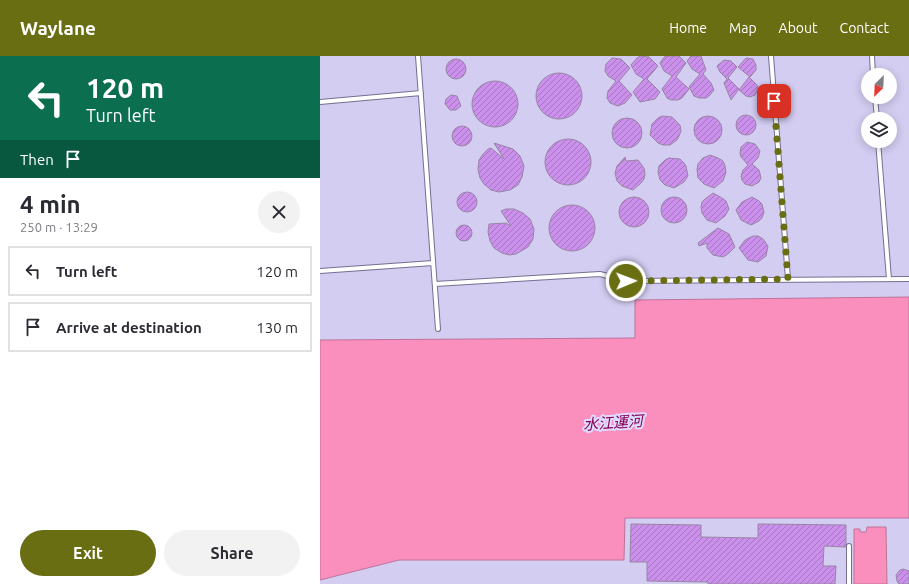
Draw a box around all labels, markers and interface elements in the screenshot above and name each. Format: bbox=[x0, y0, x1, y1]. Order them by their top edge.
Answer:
text: Waylane bbox=[20, 17, 96, 39]
text: Home bbox=[669, 20, 707, 36]
text: Map bbox=[729, 20, 757, 36]
text: About bbox=[779, 20, 818, 36]
text: Contact bbox=[840, 20, 889, 36]
north arrow bbox=[861, 68, 897, 104]
map controls bbox=[861, 68, 897, 148]
icon: left bbox=[20, 72, 72, 124]
text: 120 m bbox=[86, 72, 164, 103]
pin bbox=[757, 84, 791, 118]
icon: arrive bbox=[763, 90, 785, 112]
text: Turn left bbox=[86, 105, 156, 125]
button: layers bbox=[861, 112, 897, 148]
icon: arrive bbox=[62, 148, 84, 170]
text: Then bbox=[20, 151, 54, 168]
text: 4 min bbox=[20, 191, 81, 218]
button: close bbox=[258, 191, 300, 233]
text: 250 m · 13:29 bbox=[20, 220, 98, 234]
icon: left bbox=[22, 260, 44, 282]
position arrow bbox=[605, 260, 647, 302]
text: Turn left bbox=[56, 263, 117, 280]
text: 120 m bbox=[256, 263, 298, 280]
icon: arrive bbox=[22, 316, 44, 338]
text: Arrive at destination bbox=[56, 319, 202, 336]
text: 130 m bbox=[256, 319, 298, 336]
water label: 水江運河 bbox=[582, 412, 646, 433]
button: Exit bbox=[20, 530, 156, 576]
button: Share bbox=[164, 530, 300, 576]

